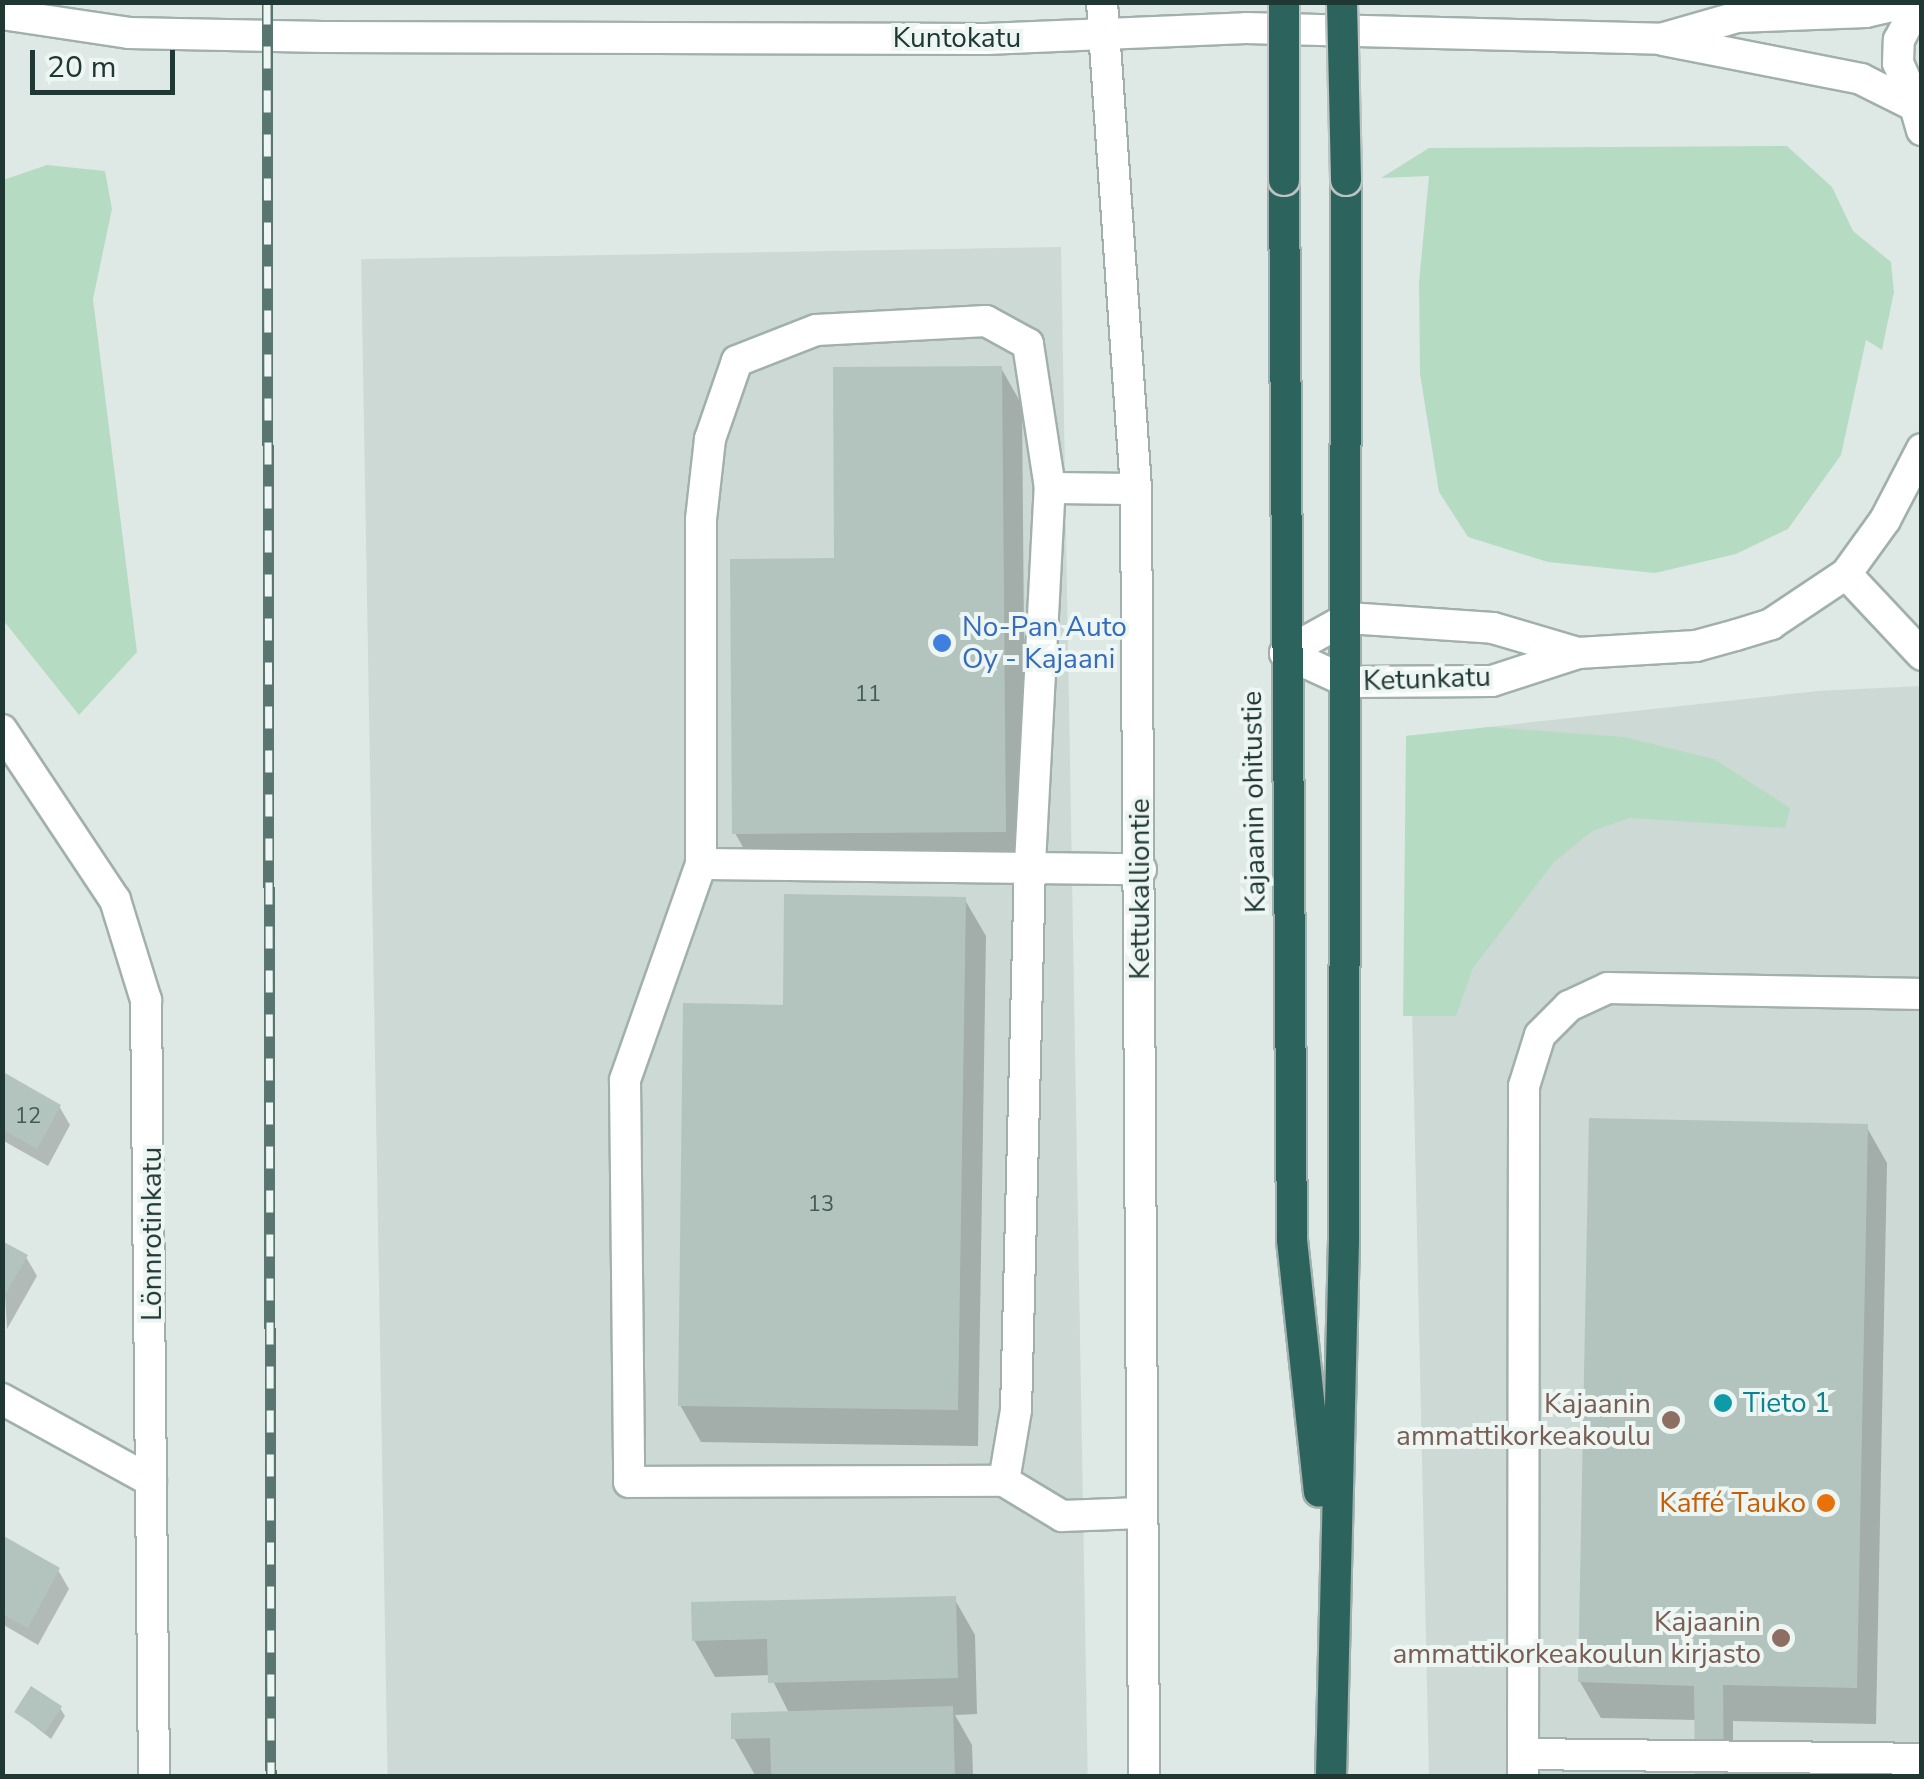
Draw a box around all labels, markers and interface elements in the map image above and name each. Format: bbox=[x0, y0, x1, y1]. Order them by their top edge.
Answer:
street label: Kuntokatu bbox=[893, 21, 1021, 55]
scale bar bbox=[35, 30, 180, 92]
text: 20 m bbox=[47, 47, 116, 88]
place label: No-Pan Auto Oy - Kajaani bbox=[962, 610, 1127, 676]
marker: No-Pan Auto Oy - Kajaani bbox=[931, 632, 953, 654]
street label: Ketunkatu bbox=[1363, 660, 1491, 698]
house number: 11 bbox=[855, 682, 881, 708]
street label: Kajaanin ohitustie bbox=[1235, 691, 1273, 913]
street label: Kettukalliontie bbox=[1123, 798, 1157, 980]
house number: 12 bbox=[15, 1104, 41, 1130]
street label: Lönnrotinkatu bbox=[135, 1147, 169, 1321]
house number: 13 bbox=[808, 1192, 834, 1218]
place label: Tieto 1 bbox=[1743, 1386, 1830, 1420]
place label: Kajaanin ammattikorkeakoulu bbox=[1396, 1387, 1651, 1453]
marker: Tieto 1 bbox=[1712, 1392, 1734, 1414]
marker: Kajaanin ammattikorkeakoulu bbox=[1660, 1409, 1682, 1431]
place label: Kaffé Tauko bbox=[1659, 1486, 1806, 1520]
marker: Kaffé Tauko bbox=[1815, 1492, 1837, 1514]
place label: Kajaanin ammattikorkeakoulun kirjasto bbox=[1392, 1605, 1761, 1671]
marker: Kajaanin ammattikorkeakoulun kirjasto bbox=[1770, 1627, 1792, 1649]

